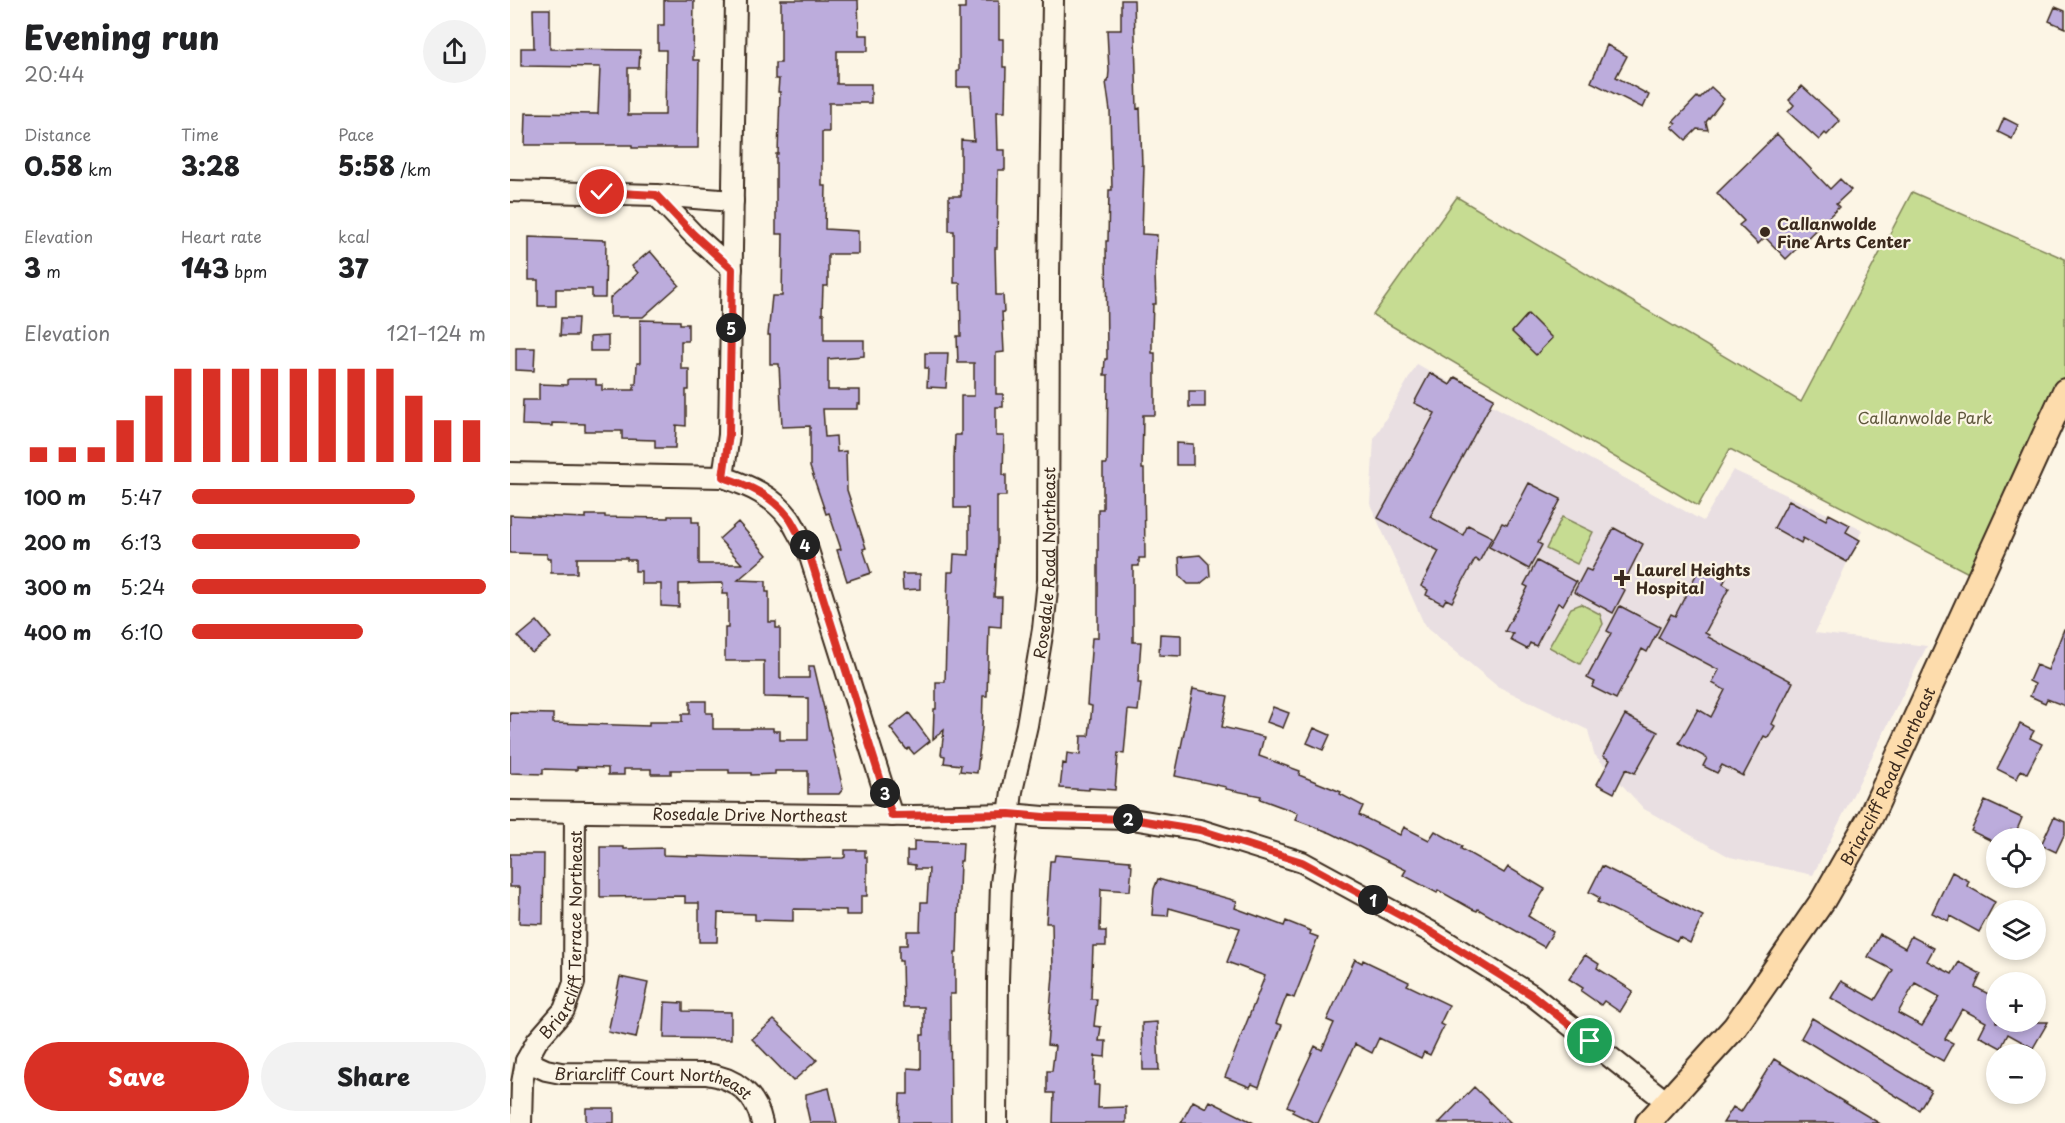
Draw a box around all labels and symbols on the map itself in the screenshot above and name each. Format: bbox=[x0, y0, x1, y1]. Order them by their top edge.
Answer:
pin bbox=[576, 166, 627, 217]
place label: Callanwolde Fine Arts Center bbox=[1777, 211, 1912, 253]
marker: Callanwolde Fine Arts Center bbox=[1758, 225, 1772, 239]
pin: 5 bbox=[716, 313, 746, 343]
park label: Callanwolde Park bbox=[1857, 405, 1993, 429]
street label: Rosedale Road Northeast bbox=[1026, 467, 1060, 660]
pin: 4 bbox=[790, 530, 820, 560]
place label: Laurel Heights Hospital bbox=[1636, 557, 1751, 599]
marker: Laurel Heights Hospital bbox=[1613, 569, 1631, 587]
street label: Briarcliff Road Northeast bbox=[1833, 683, 1940, 869]
pin: 3 bbox=[870, 778, 900, 808]
street label: Rosedale Drive Northeast bbox=[652, 801, 848, 827]
pin: 2 bbox=[1113, 804, 1143, 834]
street label: Briarcliff Terrace Northeast bbox=[533, 830, 587, 1044]
pin: 1 bbox=[1358, 885, 1388, 915]
pin bbox=[1564, 1015, 1615, 1066]
street label: Briarcliff Court Northeast bbox=[553, 1060, 759, 1104]

